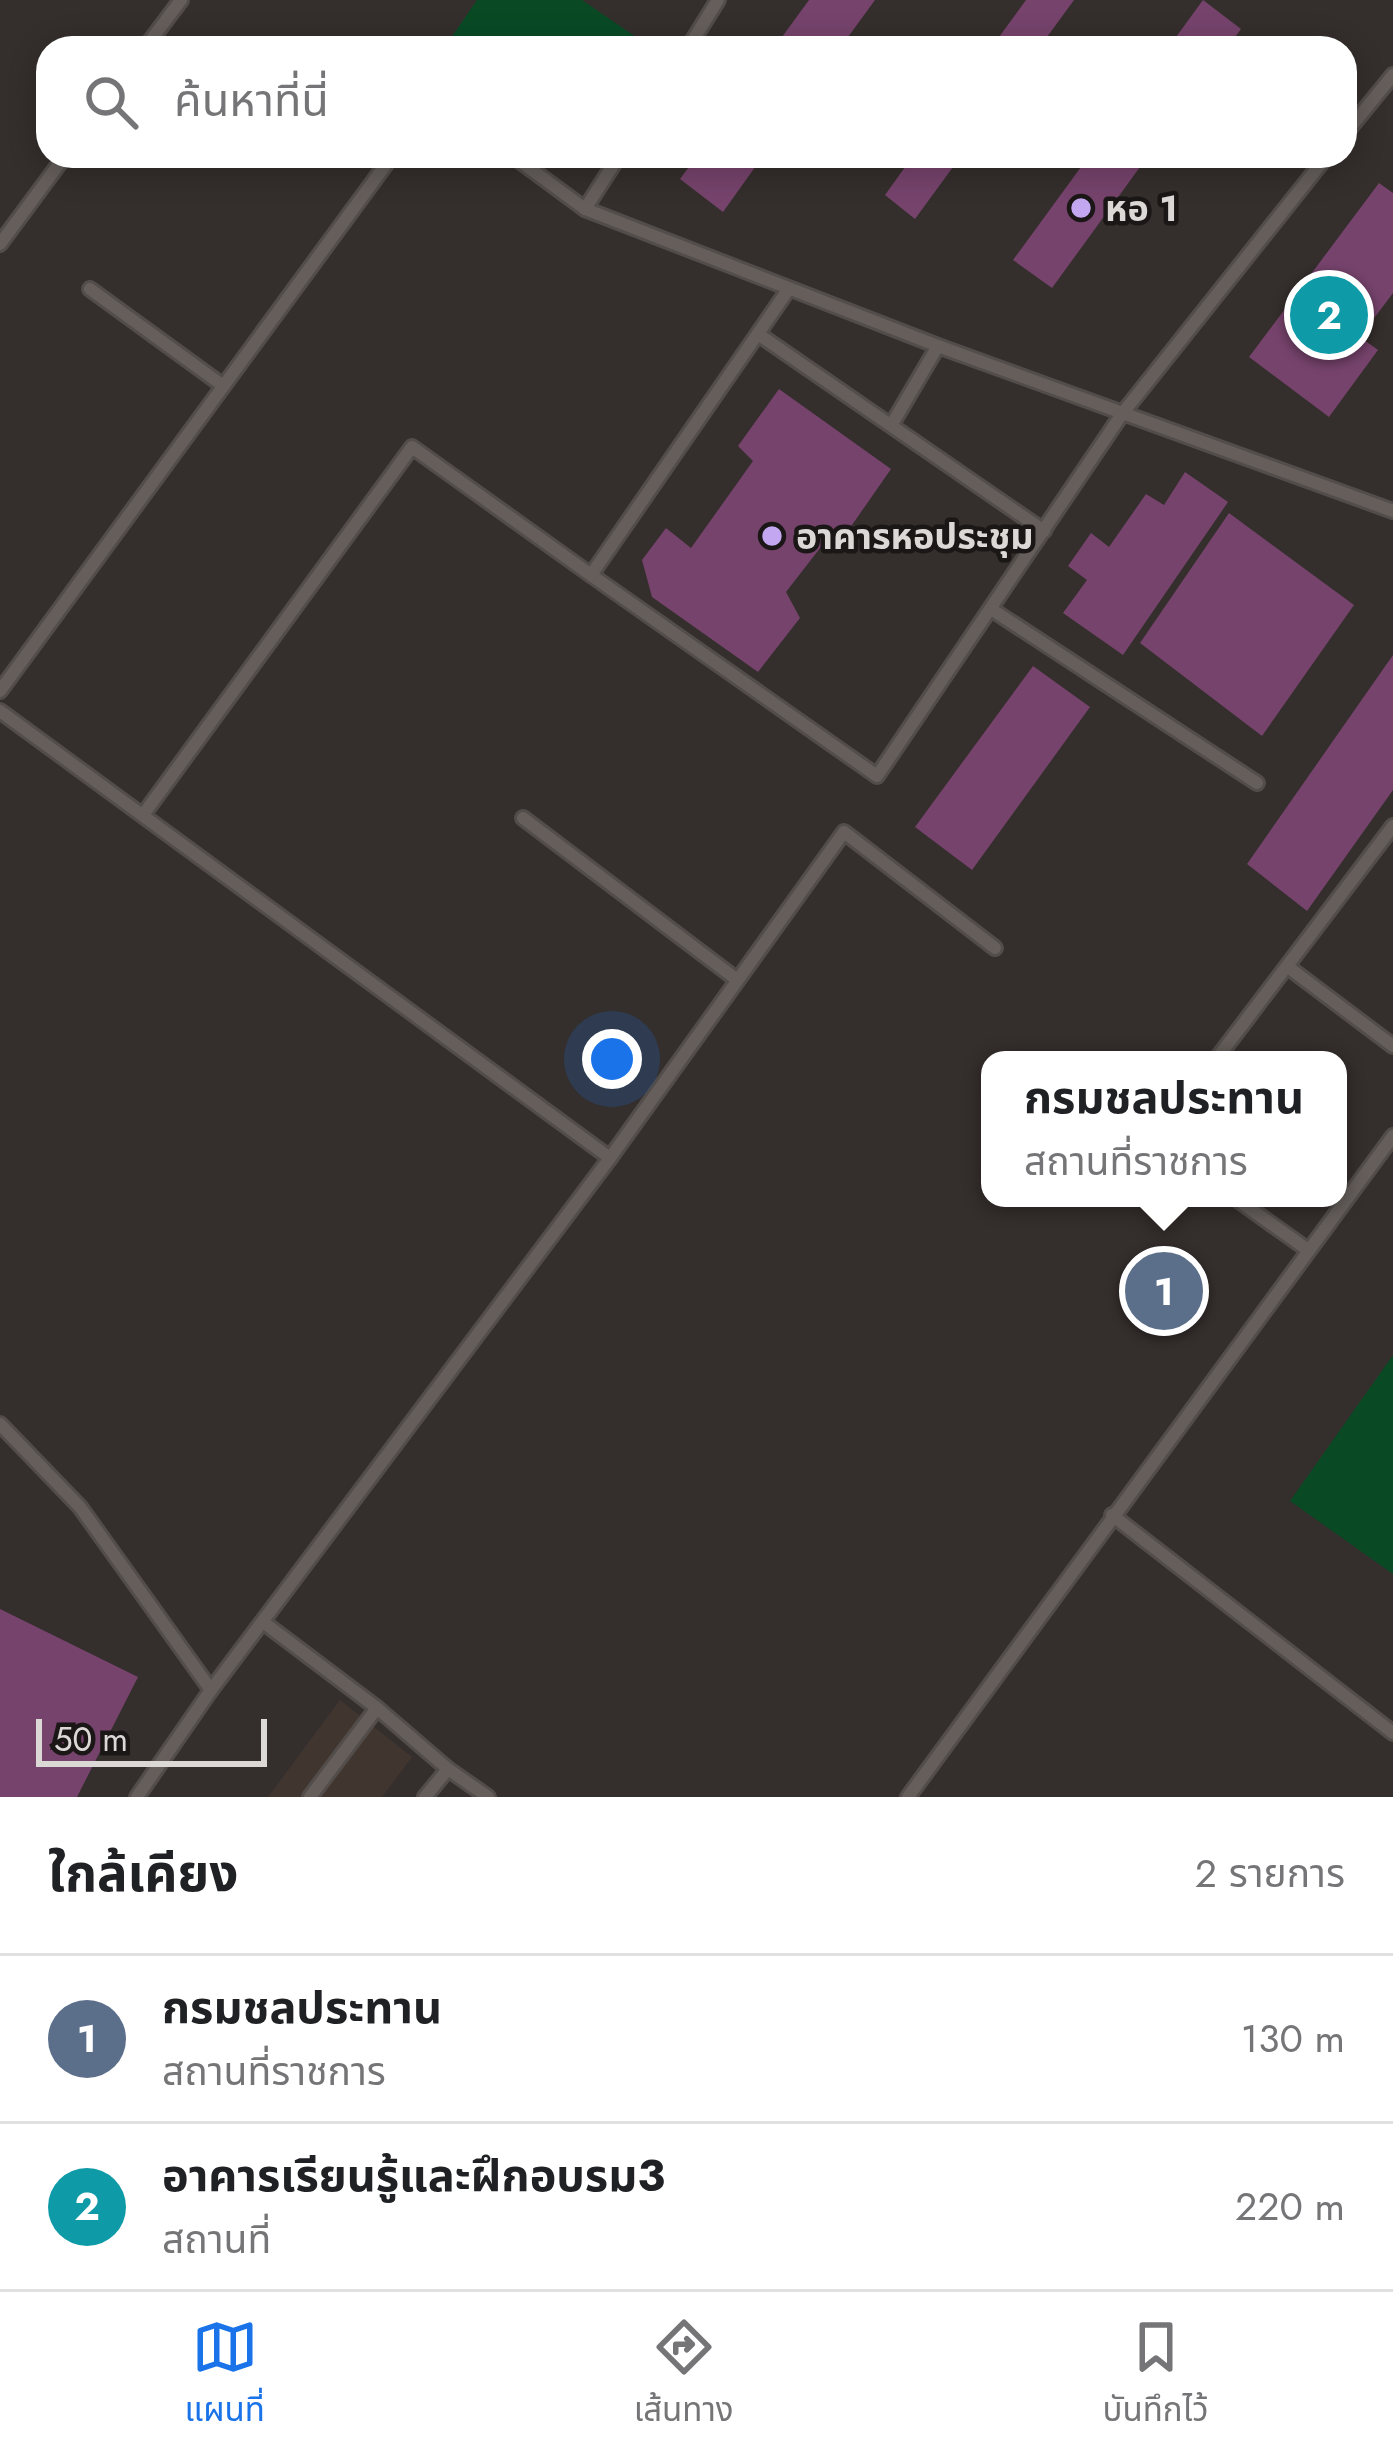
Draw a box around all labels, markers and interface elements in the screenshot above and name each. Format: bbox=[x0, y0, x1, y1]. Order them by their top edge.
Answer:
search box bbox=[36, 36, 1357, 168]
text: ค้นหาที่นี่ bbox=[174, 68, 329, 133]
icon: search bbox=[78, 69, 144, 135]
place label: หอ 1 bbox=[1105, 182, 1178, 234]
marker: หอ 1 bbox=[1068, 195, 1094, 221]
pin: 2 bbox=[1290, 270, 1368, 360]
place label: อาคารหอประชุม bbox=[796, 510, 1034, 562]
marker: อาคารหอประชุม bbox=[759, 523, 785, 549]
your location bbox=[582, 1029, 642, 1089]
popup bbox=[981, 1051, 1347, 1207]
text: กรมชลประทาน bbox=[1024, 1065, 1304, 1130]
text: สถานที่ราชการ bbox=[1024, 1133, 1248, 1190]
pin: 1 bbox=[1125, 1246, 1203, 1336]
scale bar bbox=[36, 1713, 267, 1766]
text: 50 m bbox=[54, 1716, 128, 1763]
text: ใกล้เคียง bbox=[48, 1836, 238, 1910]
text: 2 รายการ bbox=[1195, 1845, 1345, 1902]
text: กรมชลประทาน bbox=[162, 1975, 442, 2040]
text: 1 bbox=[77, 2010, 97, 2067]
text: 130 m bbox=[1241, 2010, 1345, 2067]
text: สถานที่ราชการ bbox=[162, 2043, 386, 2100]
text: อาคารเรียนรู้และฝึกอบรม3 bbox=[162, 2143, 665, 2208]
text: 2 bbox=[74, 2178, 100, 2235]
text: 220 m bbox=[1235, 2178, 1345, 2235]
text: สถานที่ bbox=[162, 2211, 271, 2268]
tab: แผนที่ bbox=[184, 2314, 265, 2436]
tab: เส้นทาง bbox=[634, 2314, 734, 2436]
tab: บันทึกไว้ bbox=[1103, 2314, 1209, 2436]

